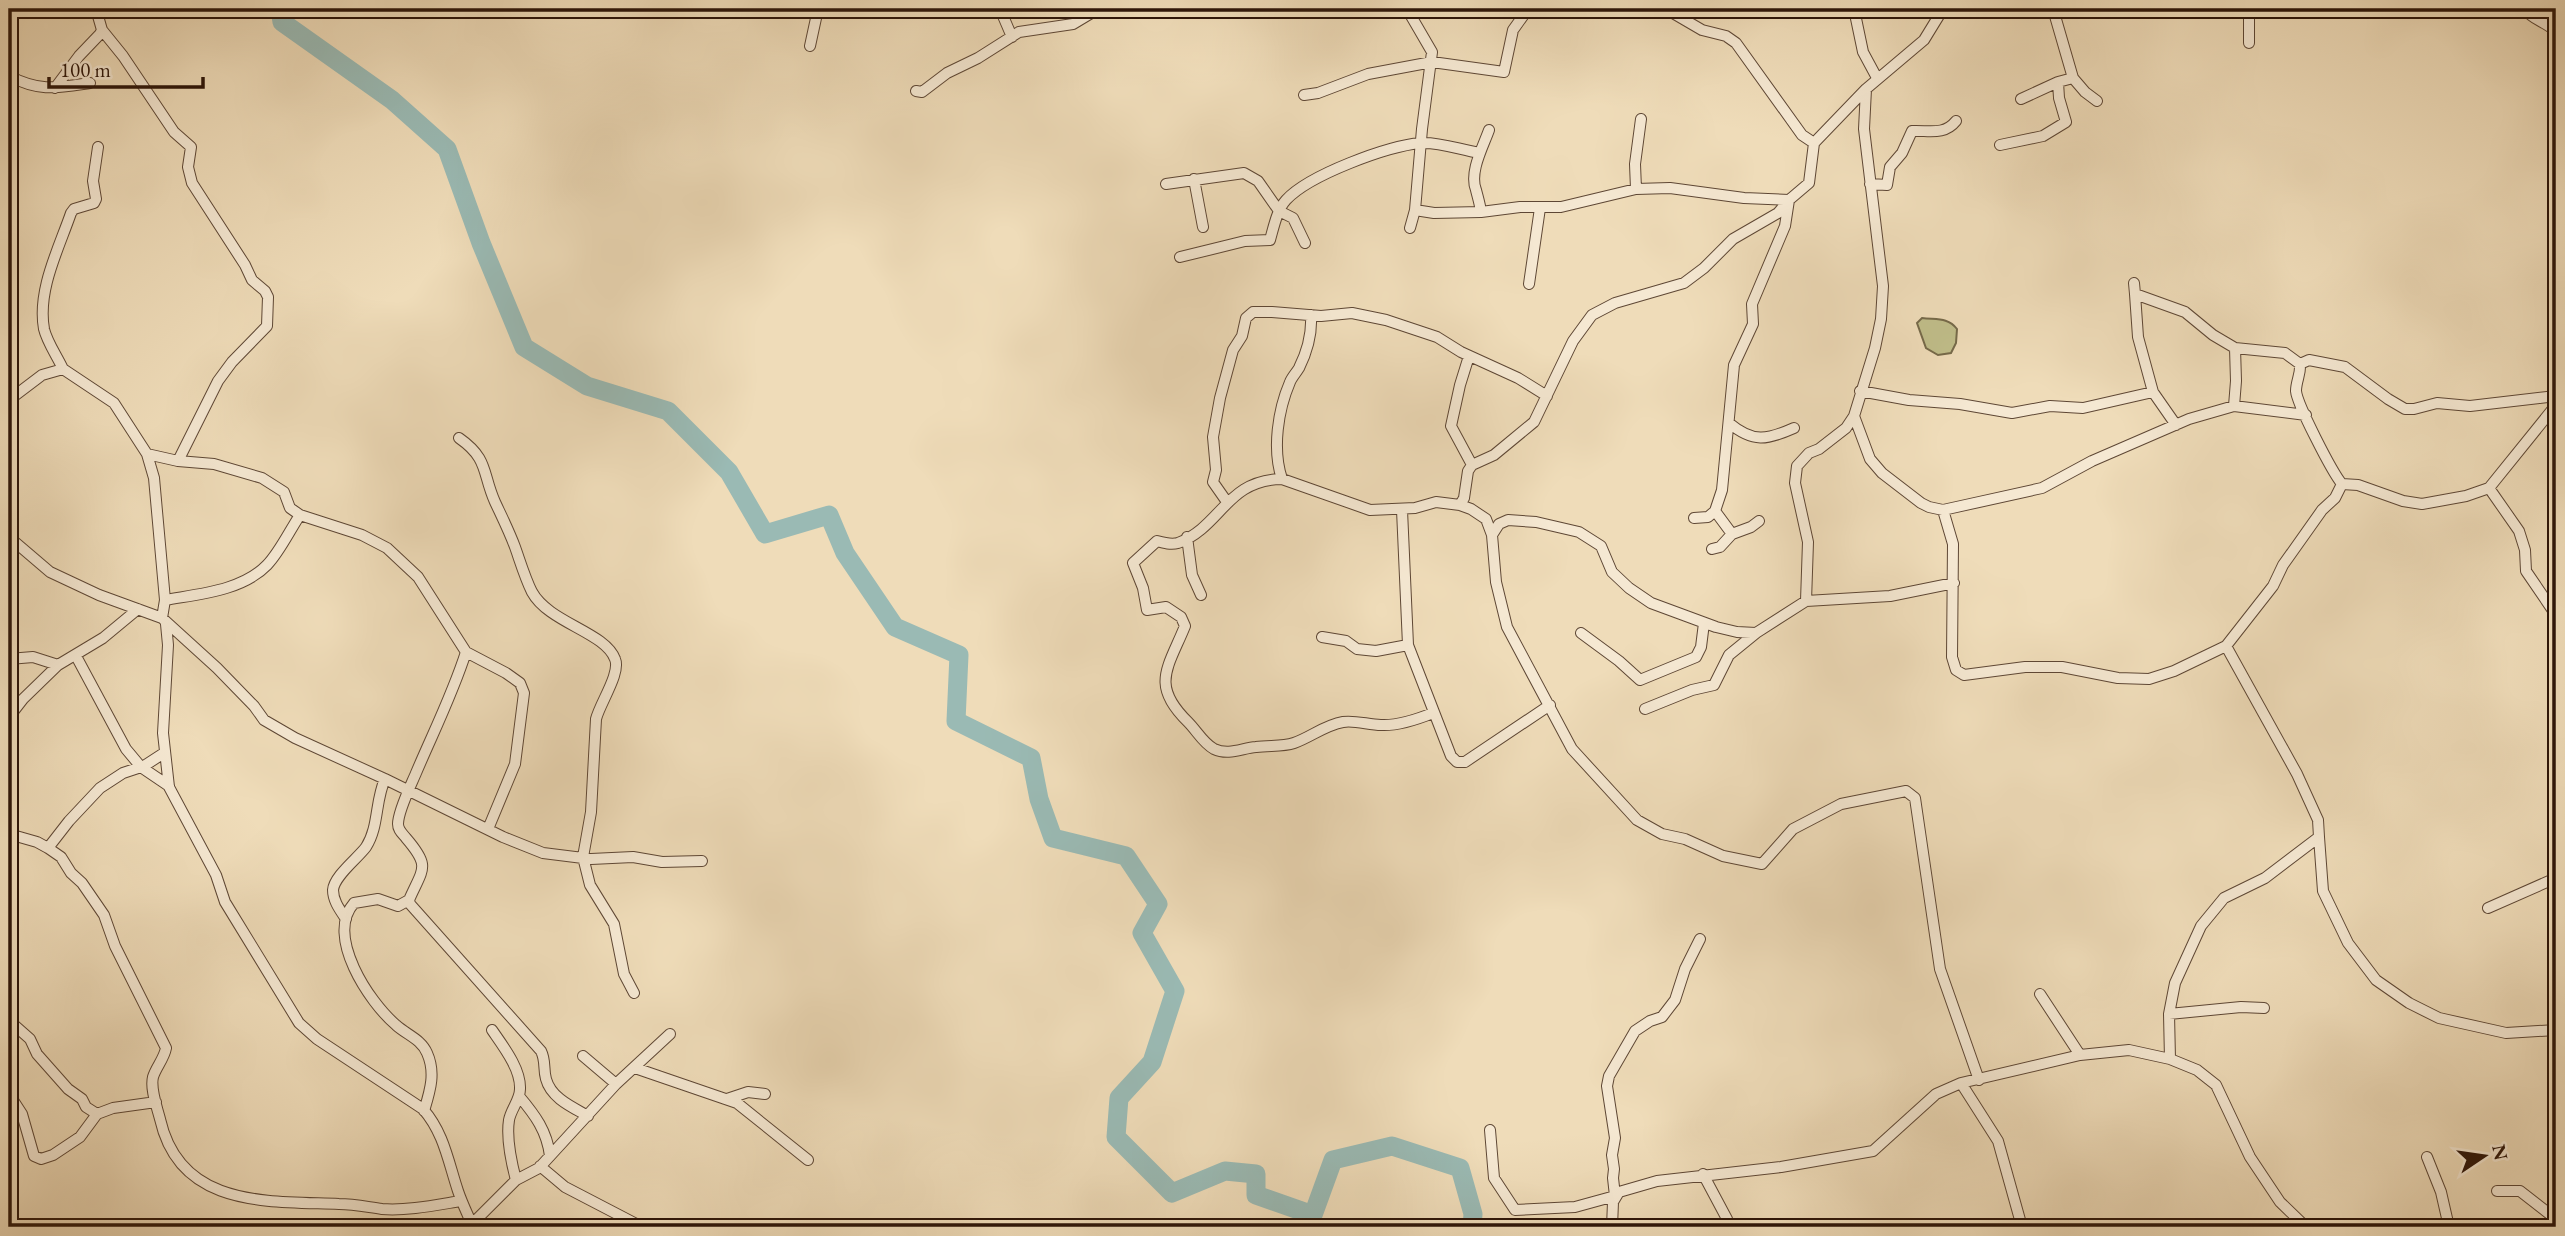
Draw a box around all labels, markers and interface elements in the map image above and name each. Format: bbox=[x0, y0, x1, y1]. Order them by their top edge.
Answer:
scale bar bbox=[49, 46, 203, 90]
text: 100 m bbox=[60, 56, 111, 83]
north arrow bbox=[2450, 1120, 2520, 1190]
text: N bbox=[2486, 1142, 2514, 1163]

